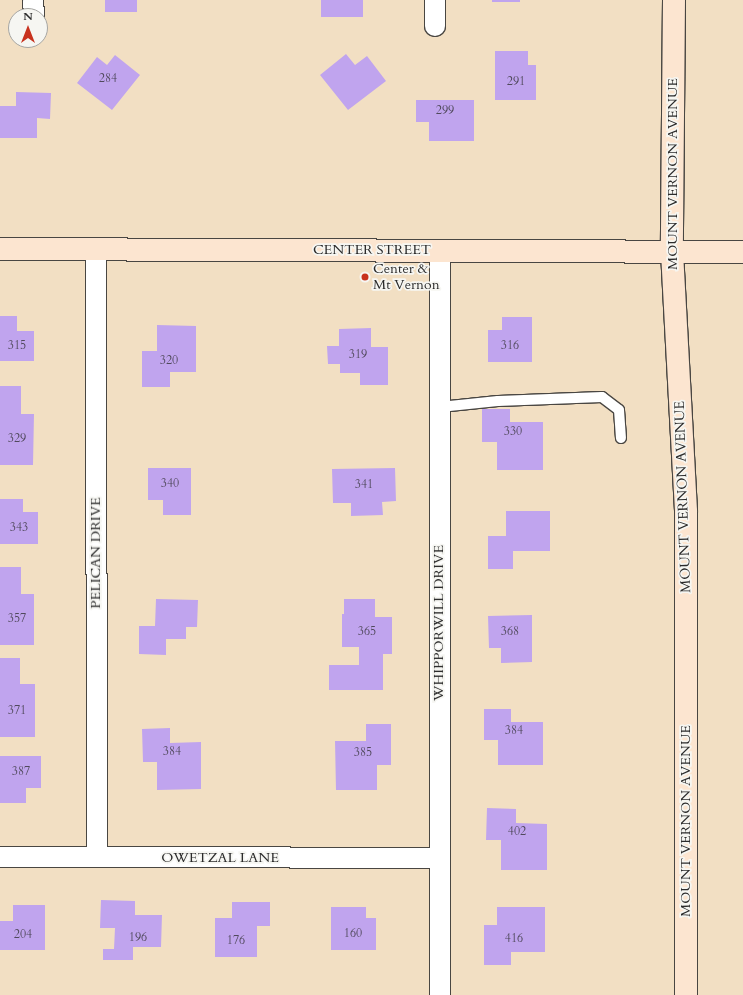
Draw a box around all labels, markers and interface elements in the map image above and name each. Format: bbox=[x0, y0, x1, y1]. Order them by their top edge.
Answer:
north arrow bbox=[8, 8, 48, 48]
text: N bbox=[23, 9, 33, 24]
house number: 284 bbox=[99, 72, 117, 86]
house number: 291 bbox=[507, 75, 525, 89]
street label: MOUNT VERNON AVENUE bbox=[665, 78, 681, 270]
house number: 299 bbox=[436, 104, 454, 118]
street label: CENTER STREET bbox=[313, 242, 431, 258]
place label: Center & Mt Vernon bbox=[373, 261, 440, 294]
marker: Center & Mt Vernon bbox=[360, 272, 370, 282]
house number: 315 bbox=[8, 339, 26, 353]
house number: 316 bbox=[501, 339, 519, 353]
house number: 319 bbox=[349, 348, 367, 362]
house number: 320 bbox=[160, 354, 178, 368]
street label: MOUNT VERNON AVENUE bbox=[671, 401, 695, 593]
house number: 330 bbox=[504, 425, 522, 439]
house number: 329 bbox=[8, 432, 26, 446]
house number: 340 bbox=[161, 477, 179, 491]
house number: 341 bbox=[355, 478, 373, 492]
street label: PELICAN DRIVE bbox=[88, 497, 104, 609]
house number: 343 bbox=[10, 521, 28, 535]
street label: WHIPPORWILL DRIVE bbox=[431, 545, 447, 701]
house number: 357 bbox=[8, 612, 26, 626]
house number: 365 bbox=[358, 625, 376, 639]
house number: 368 bbox=[501, 625, 519, 639]
house number: 371 bbox=[8, 704, 26, 718]
house number: 384 bbox=[505, 724, 523, 738]
street label: MOUNT VERNON AVENUE bbox=[678, 725, 694, 917]
house number: 384 bbox=[163, 745, 181, 759]
house number: 385 bbox=[354, 746, 372, 760]
house number: 387 bbox=[12, 765, 30, 779]
house number: 402 bbox=[508, 825, 526, 839]
street label: OWETZAL LANE bbox=[161, 850, 279, 866]
house number: 160 bbox=[344, 927, 362, 941]
house number: 204 bbox=[14, 928, 32, 942]
house number: 196 bbox=[129, 931, 147, 945]
house number: 416 bbox=[505, 932, 523, 946]
house number: 176 bbox=[227, 934, 245, 948]

